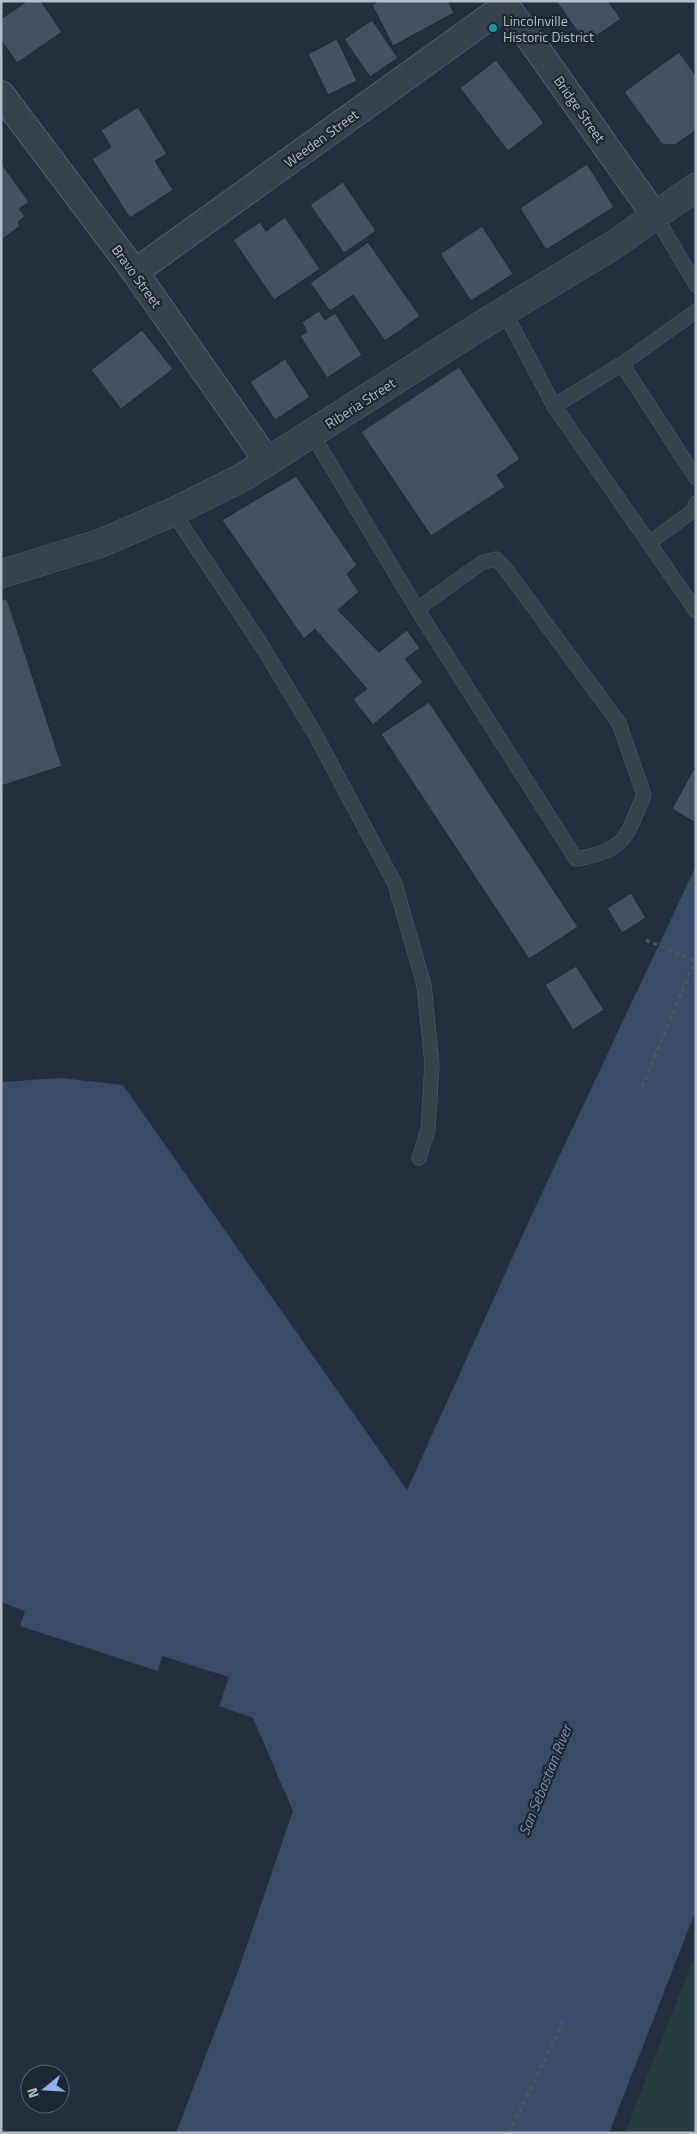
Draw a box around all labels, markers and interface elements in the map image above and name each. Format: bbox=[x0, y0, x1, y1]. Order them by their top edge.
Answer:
place label: Lincolnville Historic District bbox=[503, 10, 594, 47]
marker: Lincolnville Historic District bbox=[487, 22, 499, 34]
street label: Bridge Street bbox=[549, 71, 611, 147]
street label: Weeden Street bbox=[279, 104, 363, 172]
street label: Bravo Street bbox=[107, 240, 167, 312]
street label: Riberia Street bbox=[321, 372, 399, 434]
water label: San Sebastian River bbox=[512, 1719, 579, 1839]
north arrow bbox=[20, 2064, 70, 2114]
text: N bbox=[21, 2085, 44, 2101]

